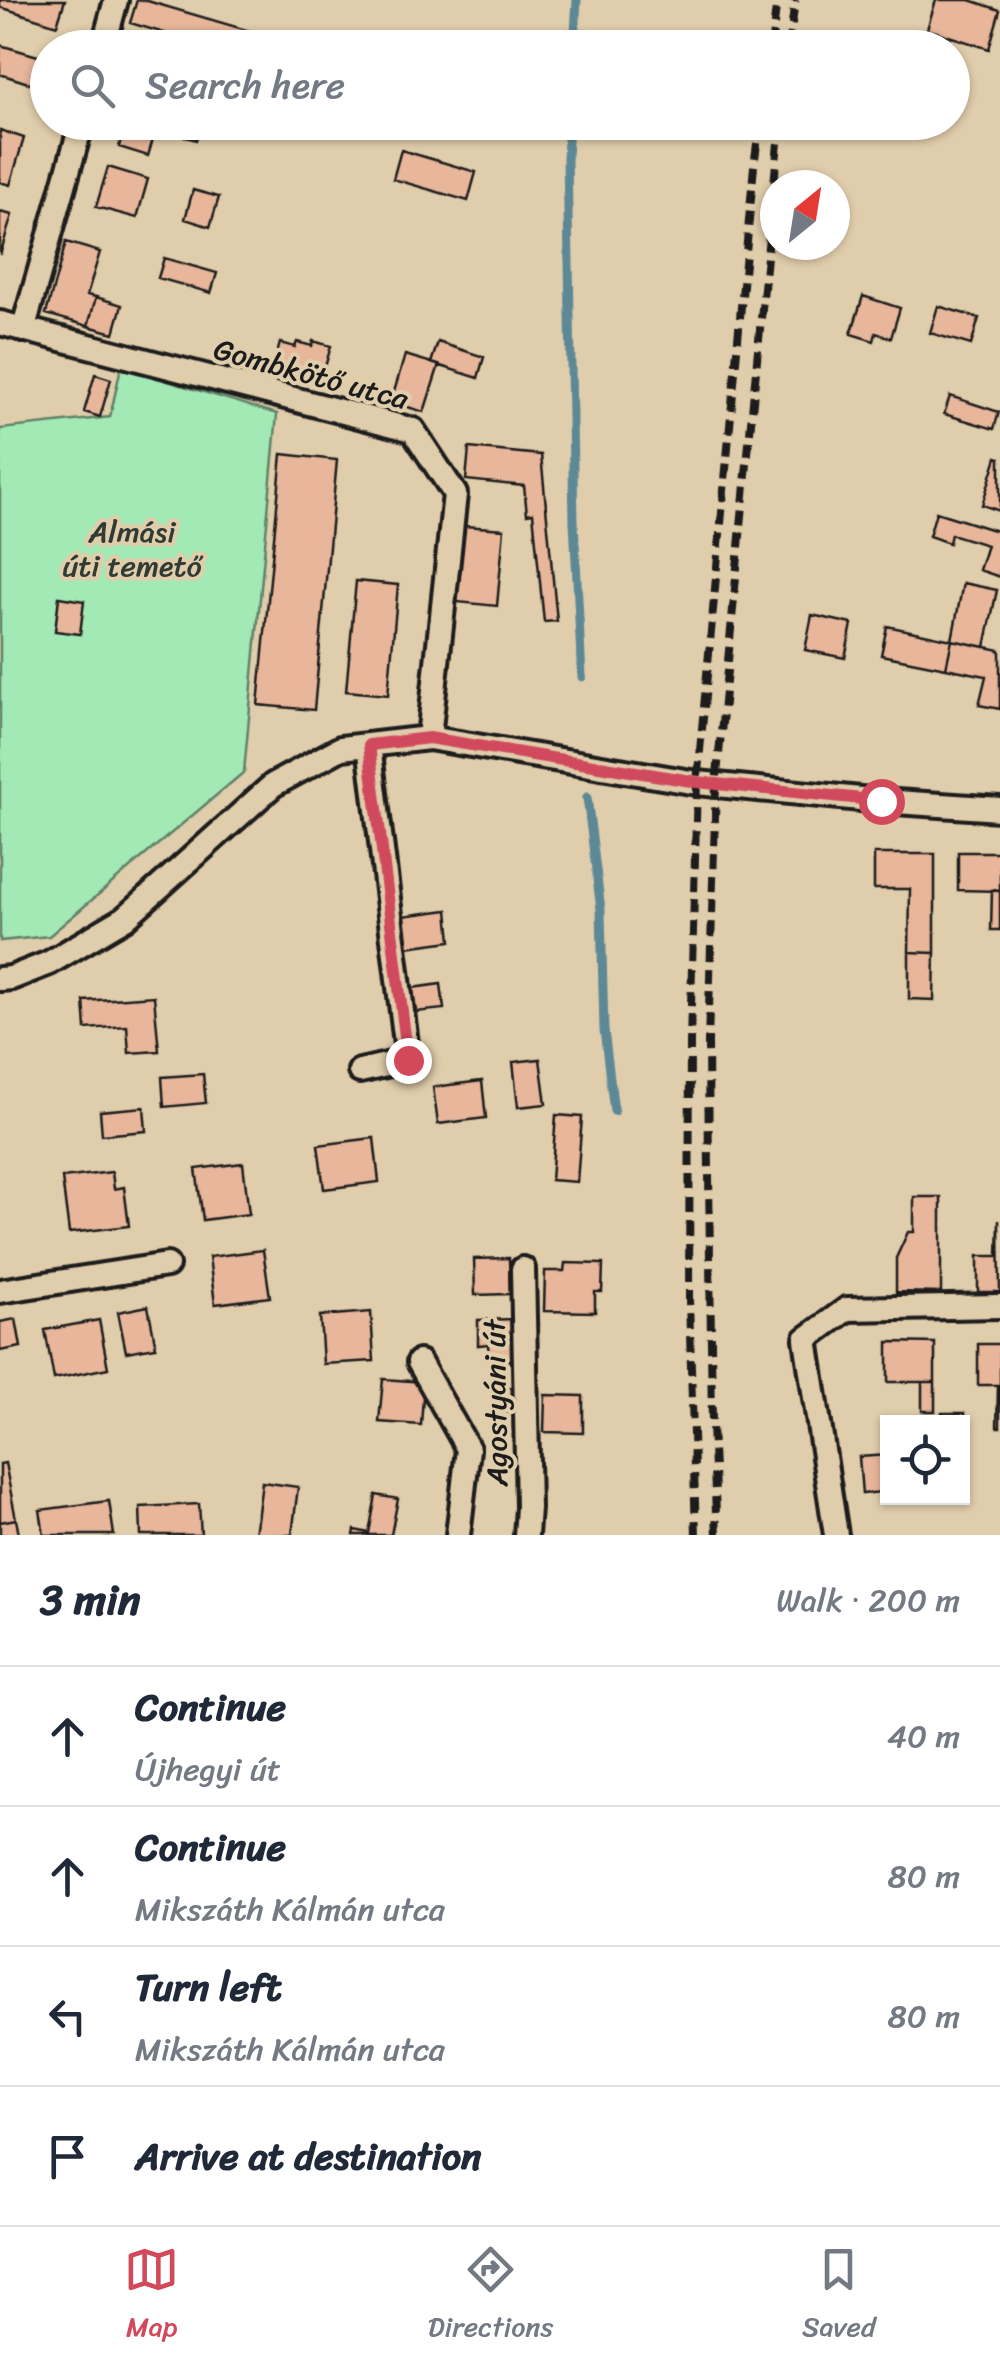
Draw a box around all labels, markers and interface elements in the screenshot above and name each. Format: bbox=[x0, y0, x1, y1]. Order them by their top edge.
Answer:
search box bbox=[30, 30, 970, 140]
text: Search here bbox=[145, 52, 345, 119]
icon: search bbox=[65, 58, 120, 113]
north arrow bbox=[760, 170, 850, 260]
street label: Gombkötő utca bbox=[208, 322, 415, 426]
park label: Almási úti temető bbox=[62, 505, 204, 593]
route start bbox=[859, 779, 905, 825]
route end bbox=[386, 1038, 432, 1084]
street label: Agostyáni út bbox=[468, 1317, 524, 1488]
map controls bbox=[880, 1415, 970, 1505]
button: locate bbox=[880, 1415, 970, 1505]
text: 3 min bbox=[40, 1563, 140, 1637]
text: Walk · 200 m bbox=[776, 1572, 960, 1629]
text: Continue bbox=[135, 1674, 286, 1741]
text: 40 m bbox=[887, 1708, 960, 1765]
icon: ahead bbox=[40, 1709, 95, 1764]
text: Újhegyi út bbox=[135, 1741, 281, 1798]
text: Continue bbox=[135, 1814, 286, 1881]
text: 80 m bbox=[888, 1848, 960, 1905]
icon: ahead bbox=[40, 1849, 95, 1904]
text: Mikszáth Kálmán utca bbox=[135, 1881, 445, 1938]
text: Turn left bbox=[135, 1954, 281, 2021]
text: 80 m bbox=[888, 1988, 960, 2045]
icon: left bbox=[40, 1989, 95, 2044]
text: Mikszáth Kálmán utca bbox=[135, 2021, 445, 2078]
text: Arrive at destination bbox=[135, 2123, 482, 2190]
icon: arrive bbox=[40, 2129, 95, 2184]
tab: Map bbox=[124, 2242, 179, 2351]
tab: Directions bbox=[428, 2242, 553, 2351]
tab: Saved bbox=[802, 2242, 876, 2351]

